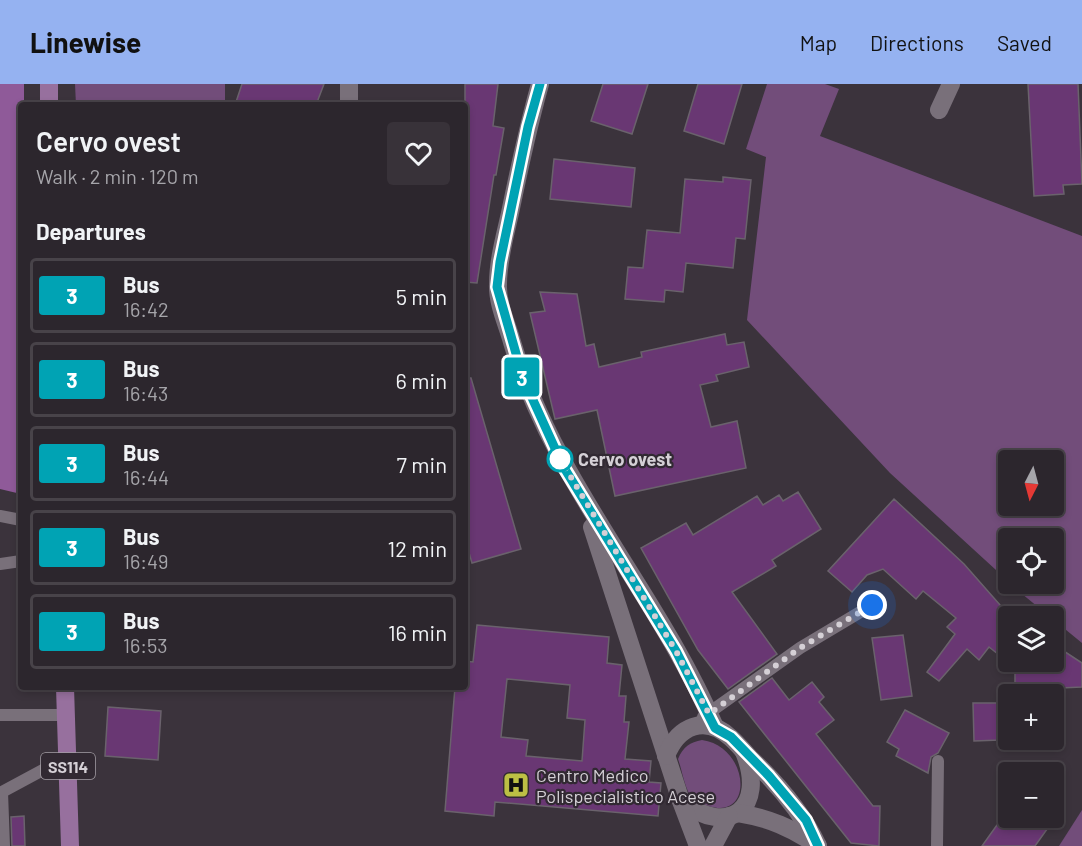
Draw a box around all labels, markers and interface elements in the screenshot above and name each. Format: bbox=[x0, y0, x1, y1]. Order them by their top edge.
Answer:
text: Linewise bbox=[30, 25, 141, 59]
text: Map bbox=[800, 30, 837, 55]
text: Directions bbox=[870, 30, 964, 55]
text: Saved bbox=[997, 30, 1052, 55]
button: heart bbox=[387, 122, 450, 185]
text: Cervo ovest bbox=[36, 124, 181, 158]
text: Walk · 2 min · 120 m bbox=[36, 164, 199, 188]
text: Departures bbox=[36, 218, 146, 244]
text: Bus bbox=[123, 271, 160, 297]
text: 3 bbox=[66, 283, 78, 308]
text: 5 min bbox=[396, 283, 447, 309]
text: 16:42 bbox=[123, 297, 169, 321]
text: Bus bbox=[123, 355, 160, 381]
line badge: 3 bbox=[502, 358, 542, 396]
text: 3 bbox=[516, 365, 528, 390]
text: 3 bbox=[66, 367, 78, 392]
text: 6 min bbox=[396, 367, 447, 393]
text: 16:43 bbox=[123, 381, 168, 405]
text: Bus bbox=[123, 439, 160, 465]
marker: Cervo ovest bbox=[547, 446, 573, 472]
place label: Cervo ovest bbox=[578, 448, 672, 470]
north arrow bbox=[998, 450, 1064, 516]
map controls bbox=[998, 450, 1064, 828]
text: 3 bbox=[66, 451, 78, 476]
text: 7 min bbox=[397, 451, 447, 477]
text: 16:44 bbox=[123, 465, 169, 489]
text: Bus bbox=[123, 523, 160, 549]
button: locate bbox=[998, 528, 1064, 594]
text: 3 bbox=[66, 535, 78, 560]
text: 12 min bbox=[387, 535, 447, 561]
text: 16:49 bbox=[123, 549, 169, 573]
your location bbox=[857, 590, 887, 620]
button: layers bbox=[998, 606, 1064, 672]
text: Bus bbox=[123, 607, 160, 633]
text: 3 bbox=[66, 619, 78, 644]
text: 16 min bbox=[388, 619, 447, 645]
text: 16:53 bbox=[123, 633, 168, 657]
button: + bbox=[998, 684, 1064, 750]
road number: SS114 bbox=[41, 753, 95, 779]
button: − bbox=[998, 762, 1064, 828]
place label: Centro Medico Polispecialistico Acese bbox=[536, 764, 715, 807]
hospital icon: Centro Medico Polispecialistico Acese bbox=[501, 770, 531, 800]

